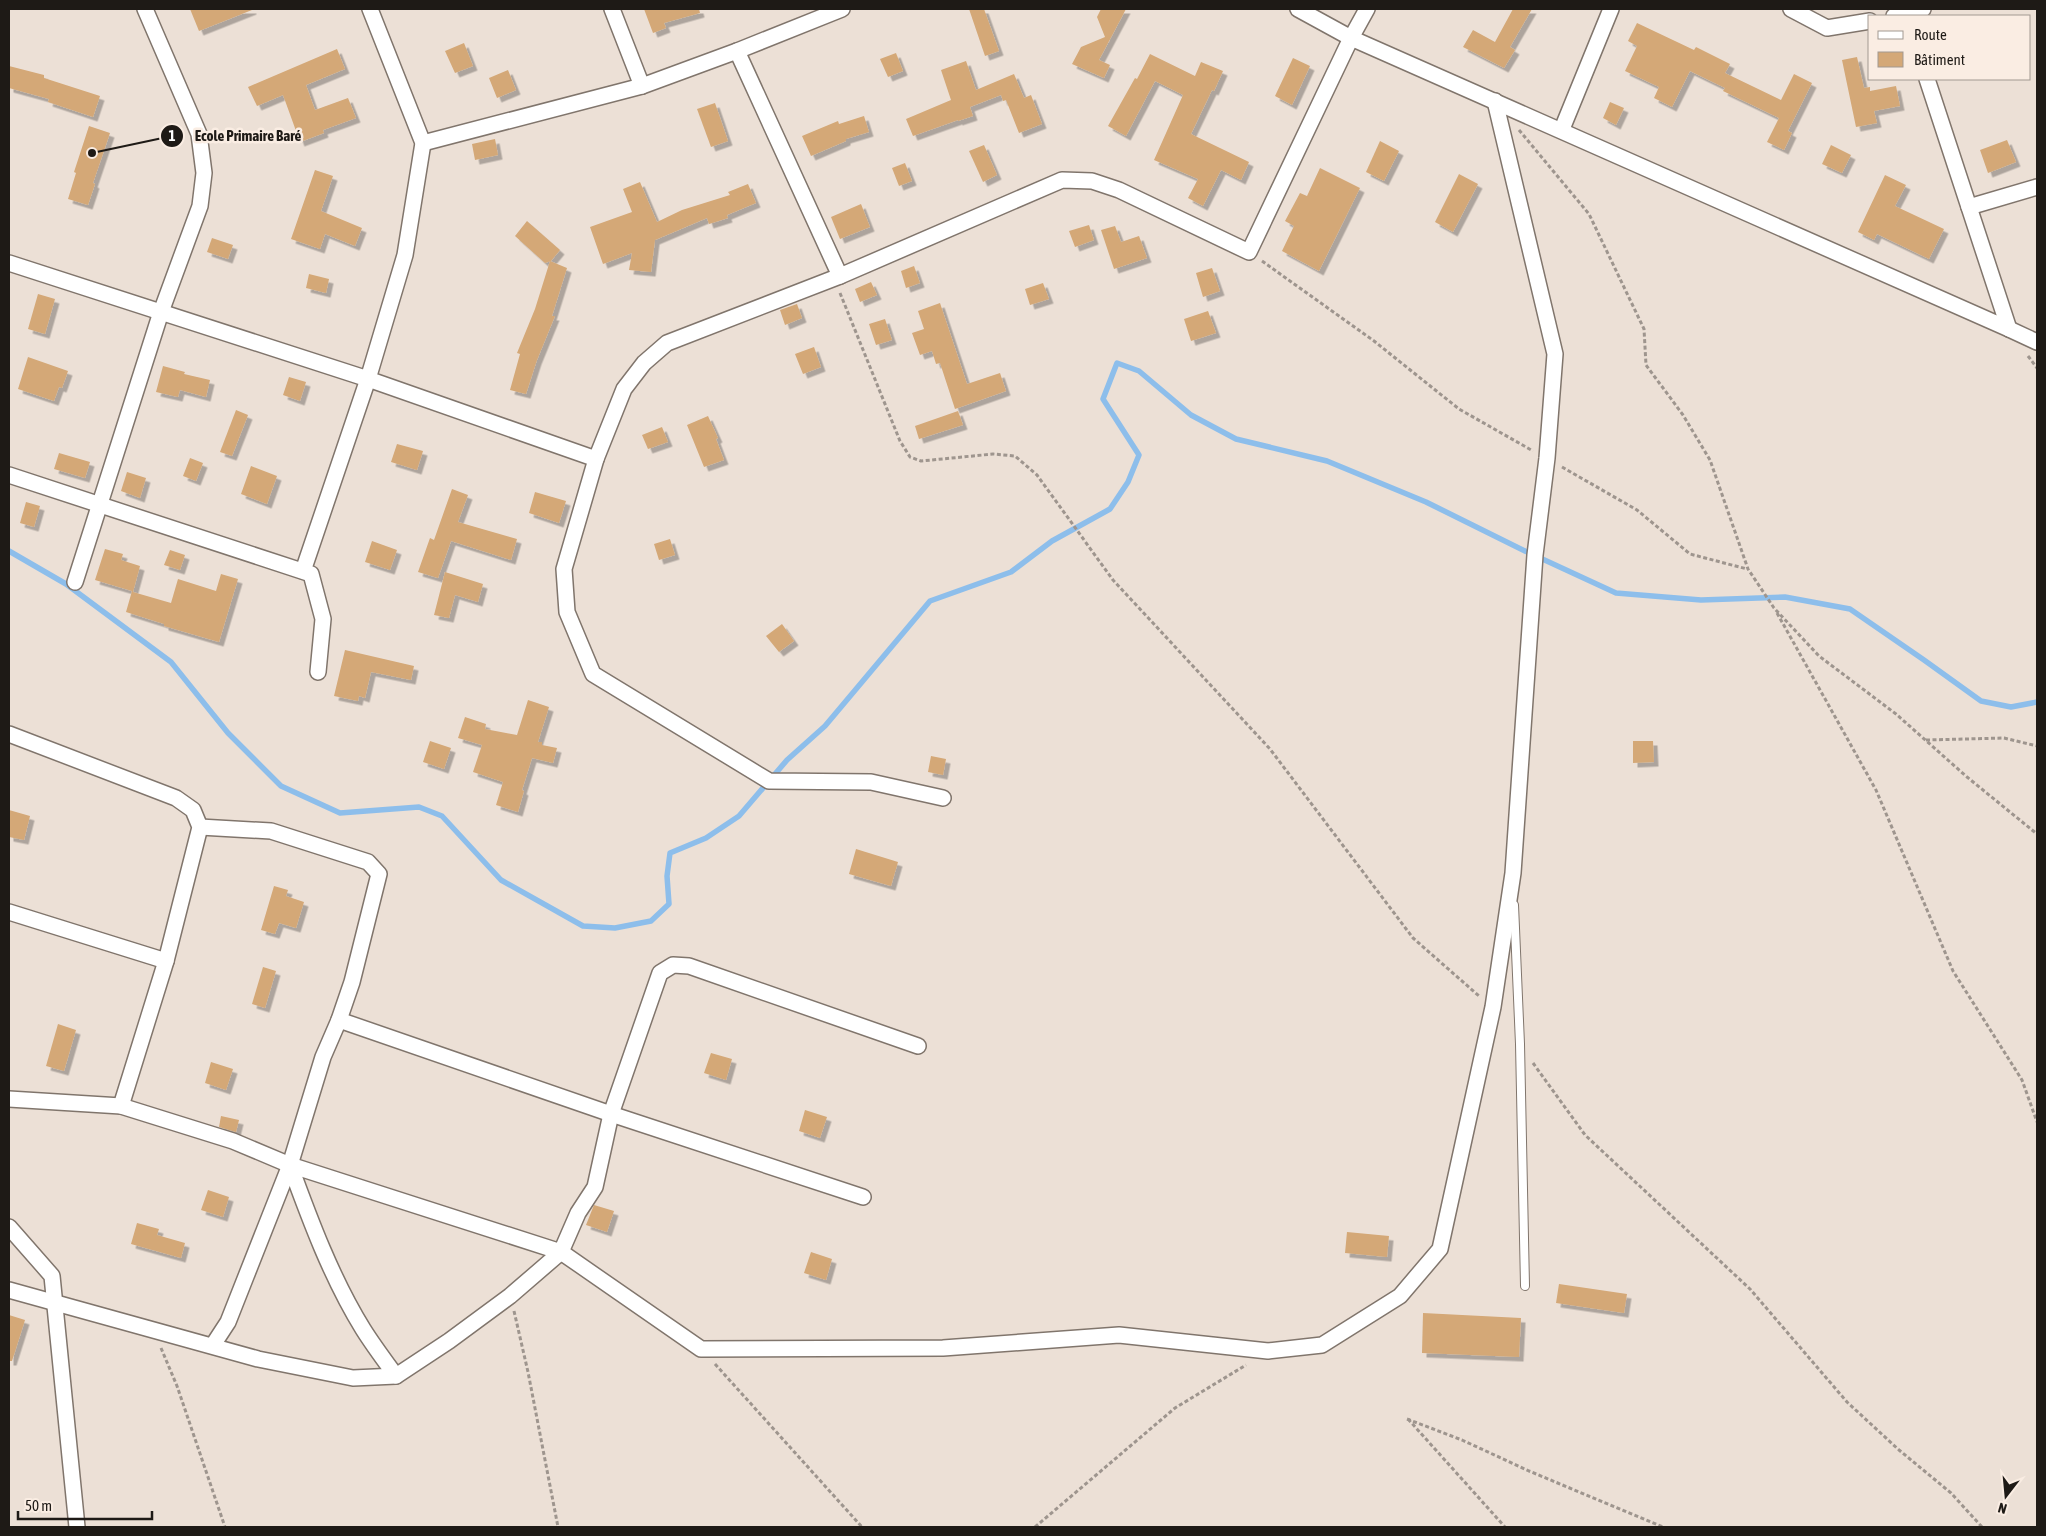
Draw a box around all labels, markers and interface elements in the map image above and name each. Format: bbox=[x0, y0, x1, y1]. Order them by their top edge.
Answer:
legend bbox=[1868, 15, 2031, 80]
text: Route bbox=[1914, 26, 1947, 43]
text: Bâtiment bbox=[1914, 51, 1965, 68]
callout: Ecole Primaire Baré bbox=[159, 121, 311, 151]
text: 1 bbox=[168, 127, 176, 144]
text: Ecole Primaire Baré bbox=[195, 127, 302, 144]
north arrow bbox=[1981, 1471, 2031, 1521]
scale bar bbox=[18, 1488, 151, 1520]
text: 50 m bbox=[25, 1497, 52, 1514]
text: N bbox=[1996, 1500, 2009, 1517]

